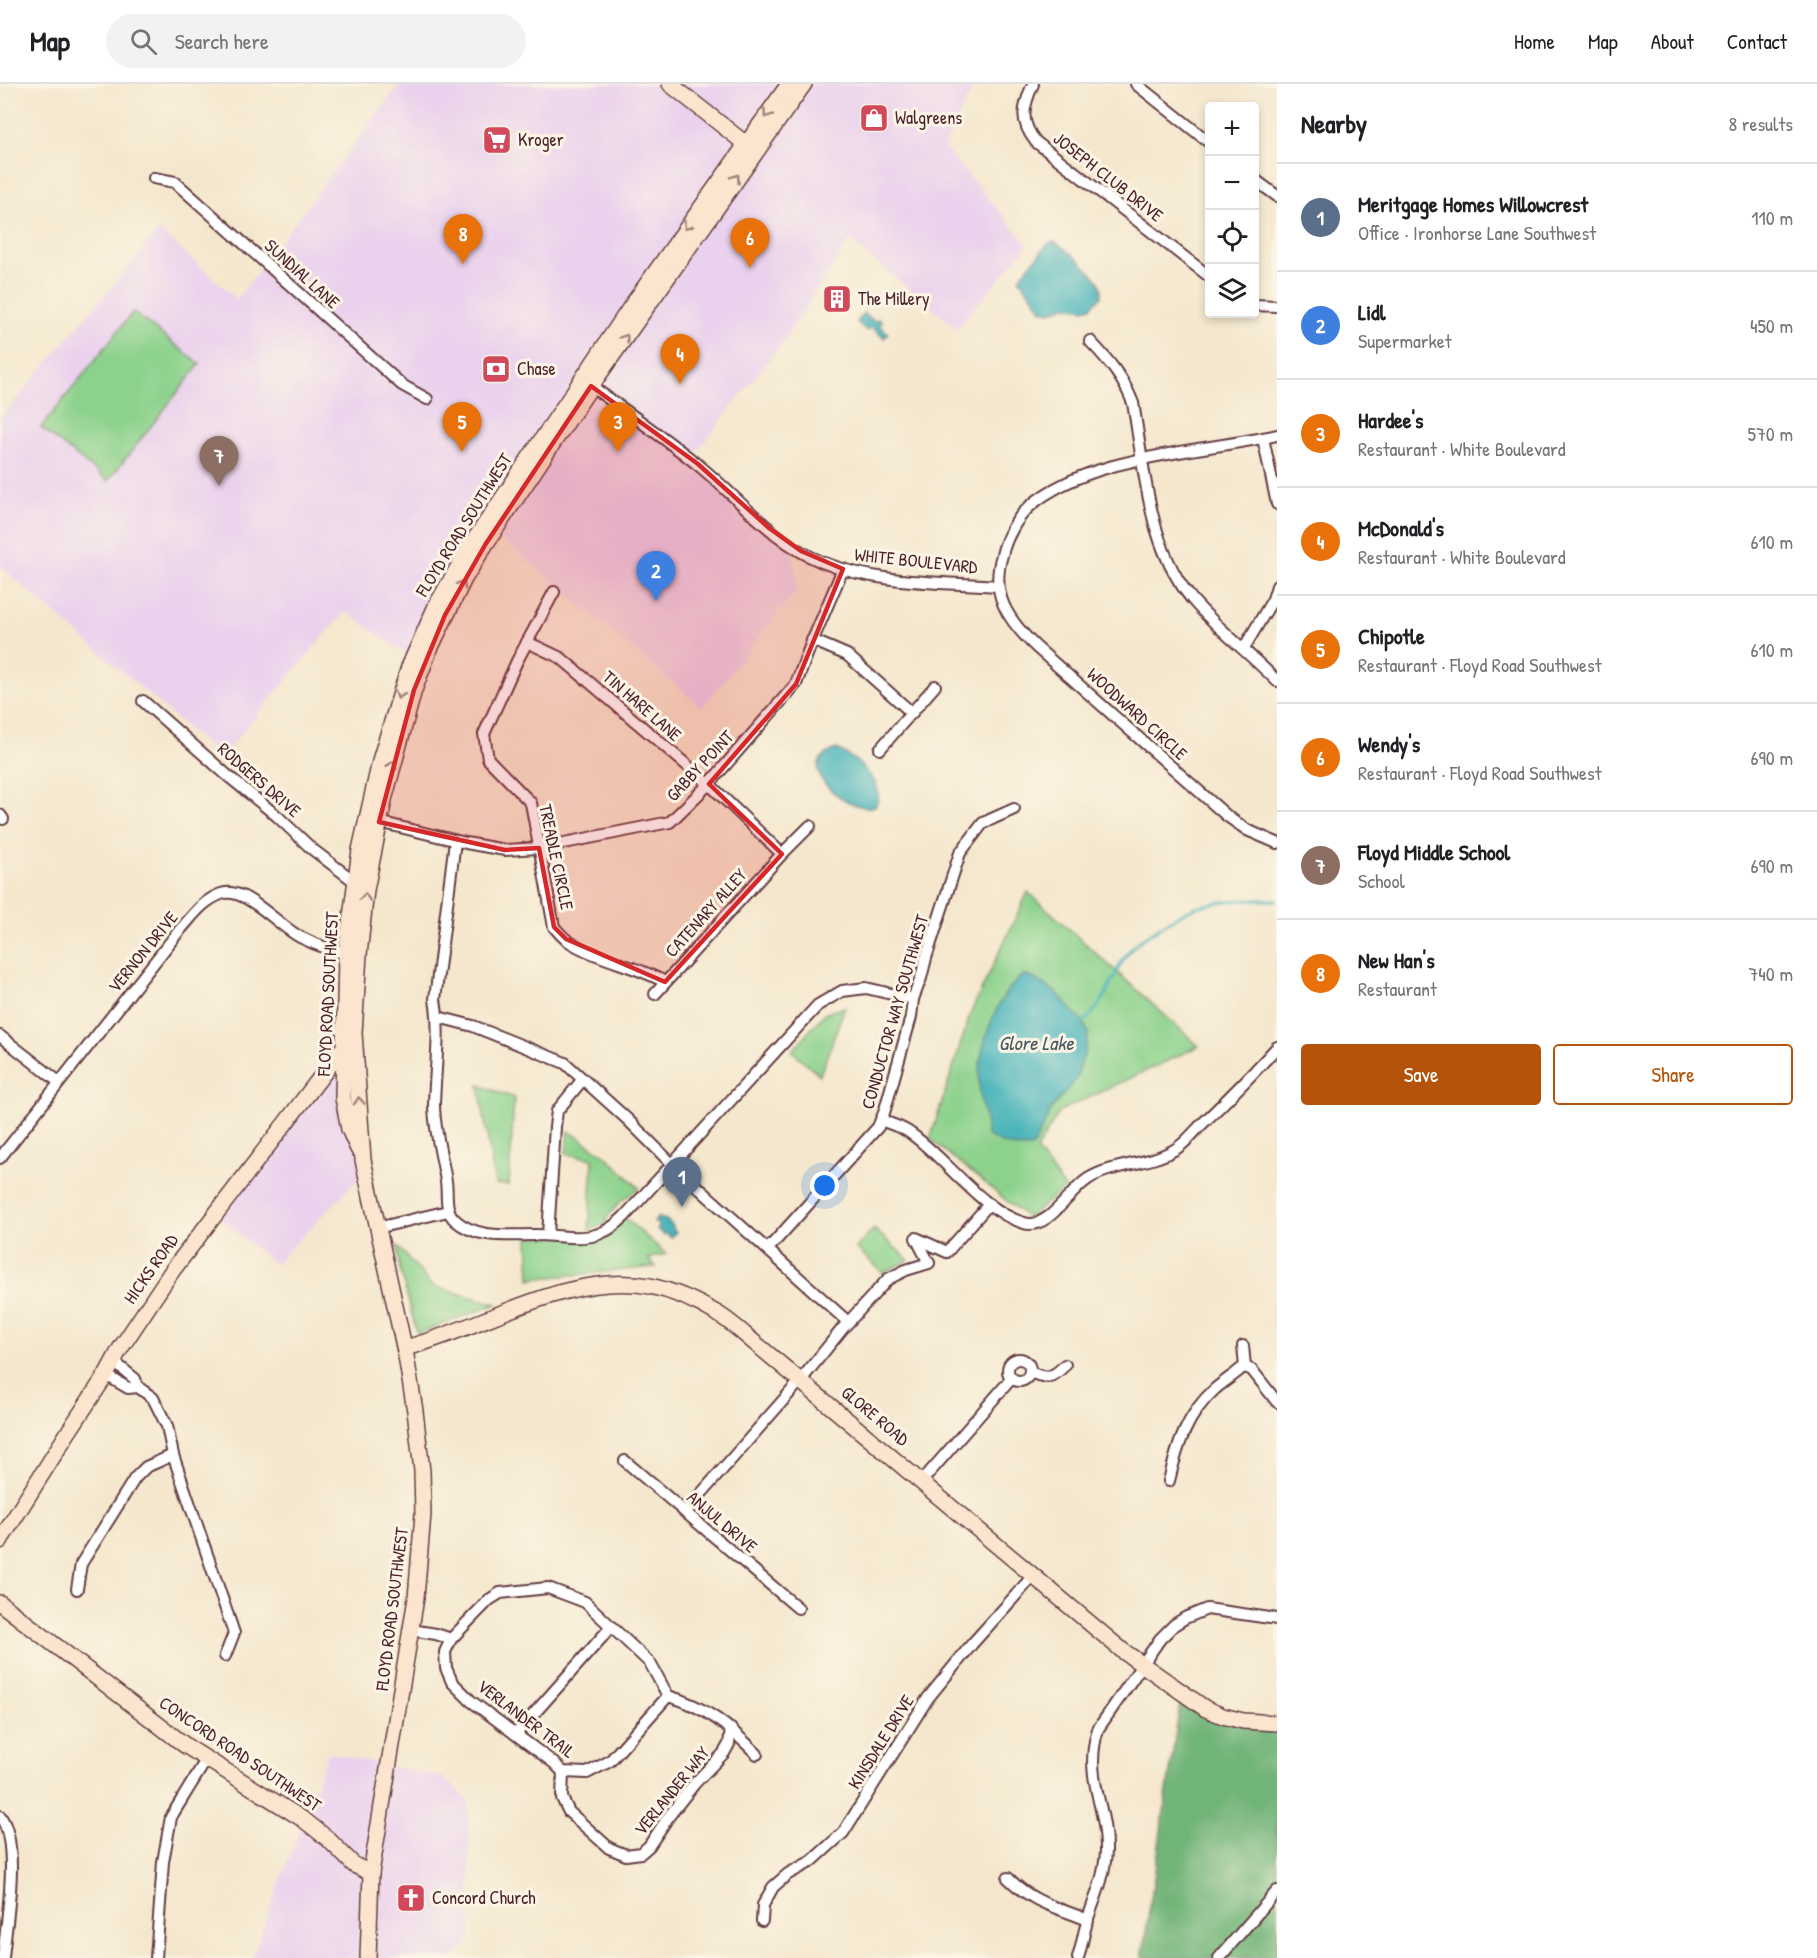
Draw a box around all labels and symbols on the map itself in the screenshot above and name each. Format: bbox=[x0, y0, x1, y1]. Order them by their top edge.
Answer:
shop icon: Walgreens bbox=[858, 102, 890, 134]
place label: Walgreens bbox=[895, 105, 962, 130]
one-way arrow bbox=[763, 108, 774, 119]
supermarket icon: Kroger bbox=[481, 124, 513, 156]
street label: JOSEPH CLUB DRIVE bbox=[1048, 126, 1168, 227]
place label: Kroger bbox=[518, 127, 564, 152]
one-way arrow bbox=[729, 174, 740, 185]
pin: 8 bbox=[444, 214, 482, 264]
pin: 6 bbox=[730, 218, 770, 268]
one-way arrow bbox=[684, 220, 695, 231]
street label: SUNDIAL LANE bbox=[259, 233, 345, 314]
building icon: The Millery bbox=[821, 283, 853, 315]
place label: The Millery bbox=[858, 286, 930, 311]
one-way arrow bbox=[618, 334, 629, 345]
pin: 4 bbox=[660, 334, 700, 384]
bank icon: Chase bbox=[480, 353, 512, 385]
place label: Chase bbox=[517, 356, 556, 381]
pin: 5 bbox=[442, 402, 482, 452]
pin: 3 bbox=[598, 402, 638, 452]
pin: 7 bbox=[200, 436, 238, 486]
street label: FLOYD ROAD SOUTHWEST bbox=[409, 448, 518, 602]
street label: WHITE BOULEVARD bbox=[853, 542, 979, 579]
pin: 2 bbox=[636, 552, 676, 601]
one-way arrow bbox=[455, 580, 466, 590]
street label: WOODWARD CIRCLE bbox=[1082, 662, 1193, 765]
street label: TIN HARE LANE bbox=[598, 664, 687, 747]
one-way arrow bbox=[394, 689, 407, 700]
street label: GABBY POINT bbox=[660, 724, 739, 807]
street label: RODGERS DRIVE bbox=[212, 736, 306, 823]
one-way arrow bbox=[385, 760, 397, 771]
street label: TREADLE CIRCLE bbox=[533, 802, 580, 912]
street label: CATENARY ALLEY bbox=[659, 863, 752, 963]
one-way arrow bbox=[358, 893, 371, 902]
street label: VERNON DRIVE bbox=[102, 905, 183, 998]
street label: FLOYD ROAD SOUTHWEST bbox=[311, 911, 344, 1078]
street label: CONDUCTOR WAY SOUTHWEST bbox=[855, 911, 934, 1112]
water label: Glore Lake bbox=[999, 1029, 1074, 1056]
one-way arrow bbox=[353, 1097, 366, 1106]
pin: 1 bbox=[662, 1158, 702, 1207]
your location bbox=[810, 1171, 839, 1200]
street label: HICKS ROAD bbox=[117, 1228, 184, 1309]
street label: GLORE ROAD bbox=[836, 1380, 915, 1452]
street label: ANJUL DRIVE bbox=[682, 1485, 763, 1558]
street label: FLOYD ROAD SOUTHWEST bbox=[369, 1525, 414, 1693]
street label: VERLANDER TRAIL bbox=[472, 1674, 581, 1764]
street label: CONCORD ROAD SOUTHWEST bbox=[154, 1690, 327, 1818]
street label: KINSDALE DRIVE bbox=[842, 1690, 919, 1794]
street label: VERLANDER WAY bbox=[628, 1741, 715, 1840]
church icon: Concord Church bbox=[395, 1882, 427, 1914]
place label: Concord Church bbox=[432, 1885, 536, 1910]

